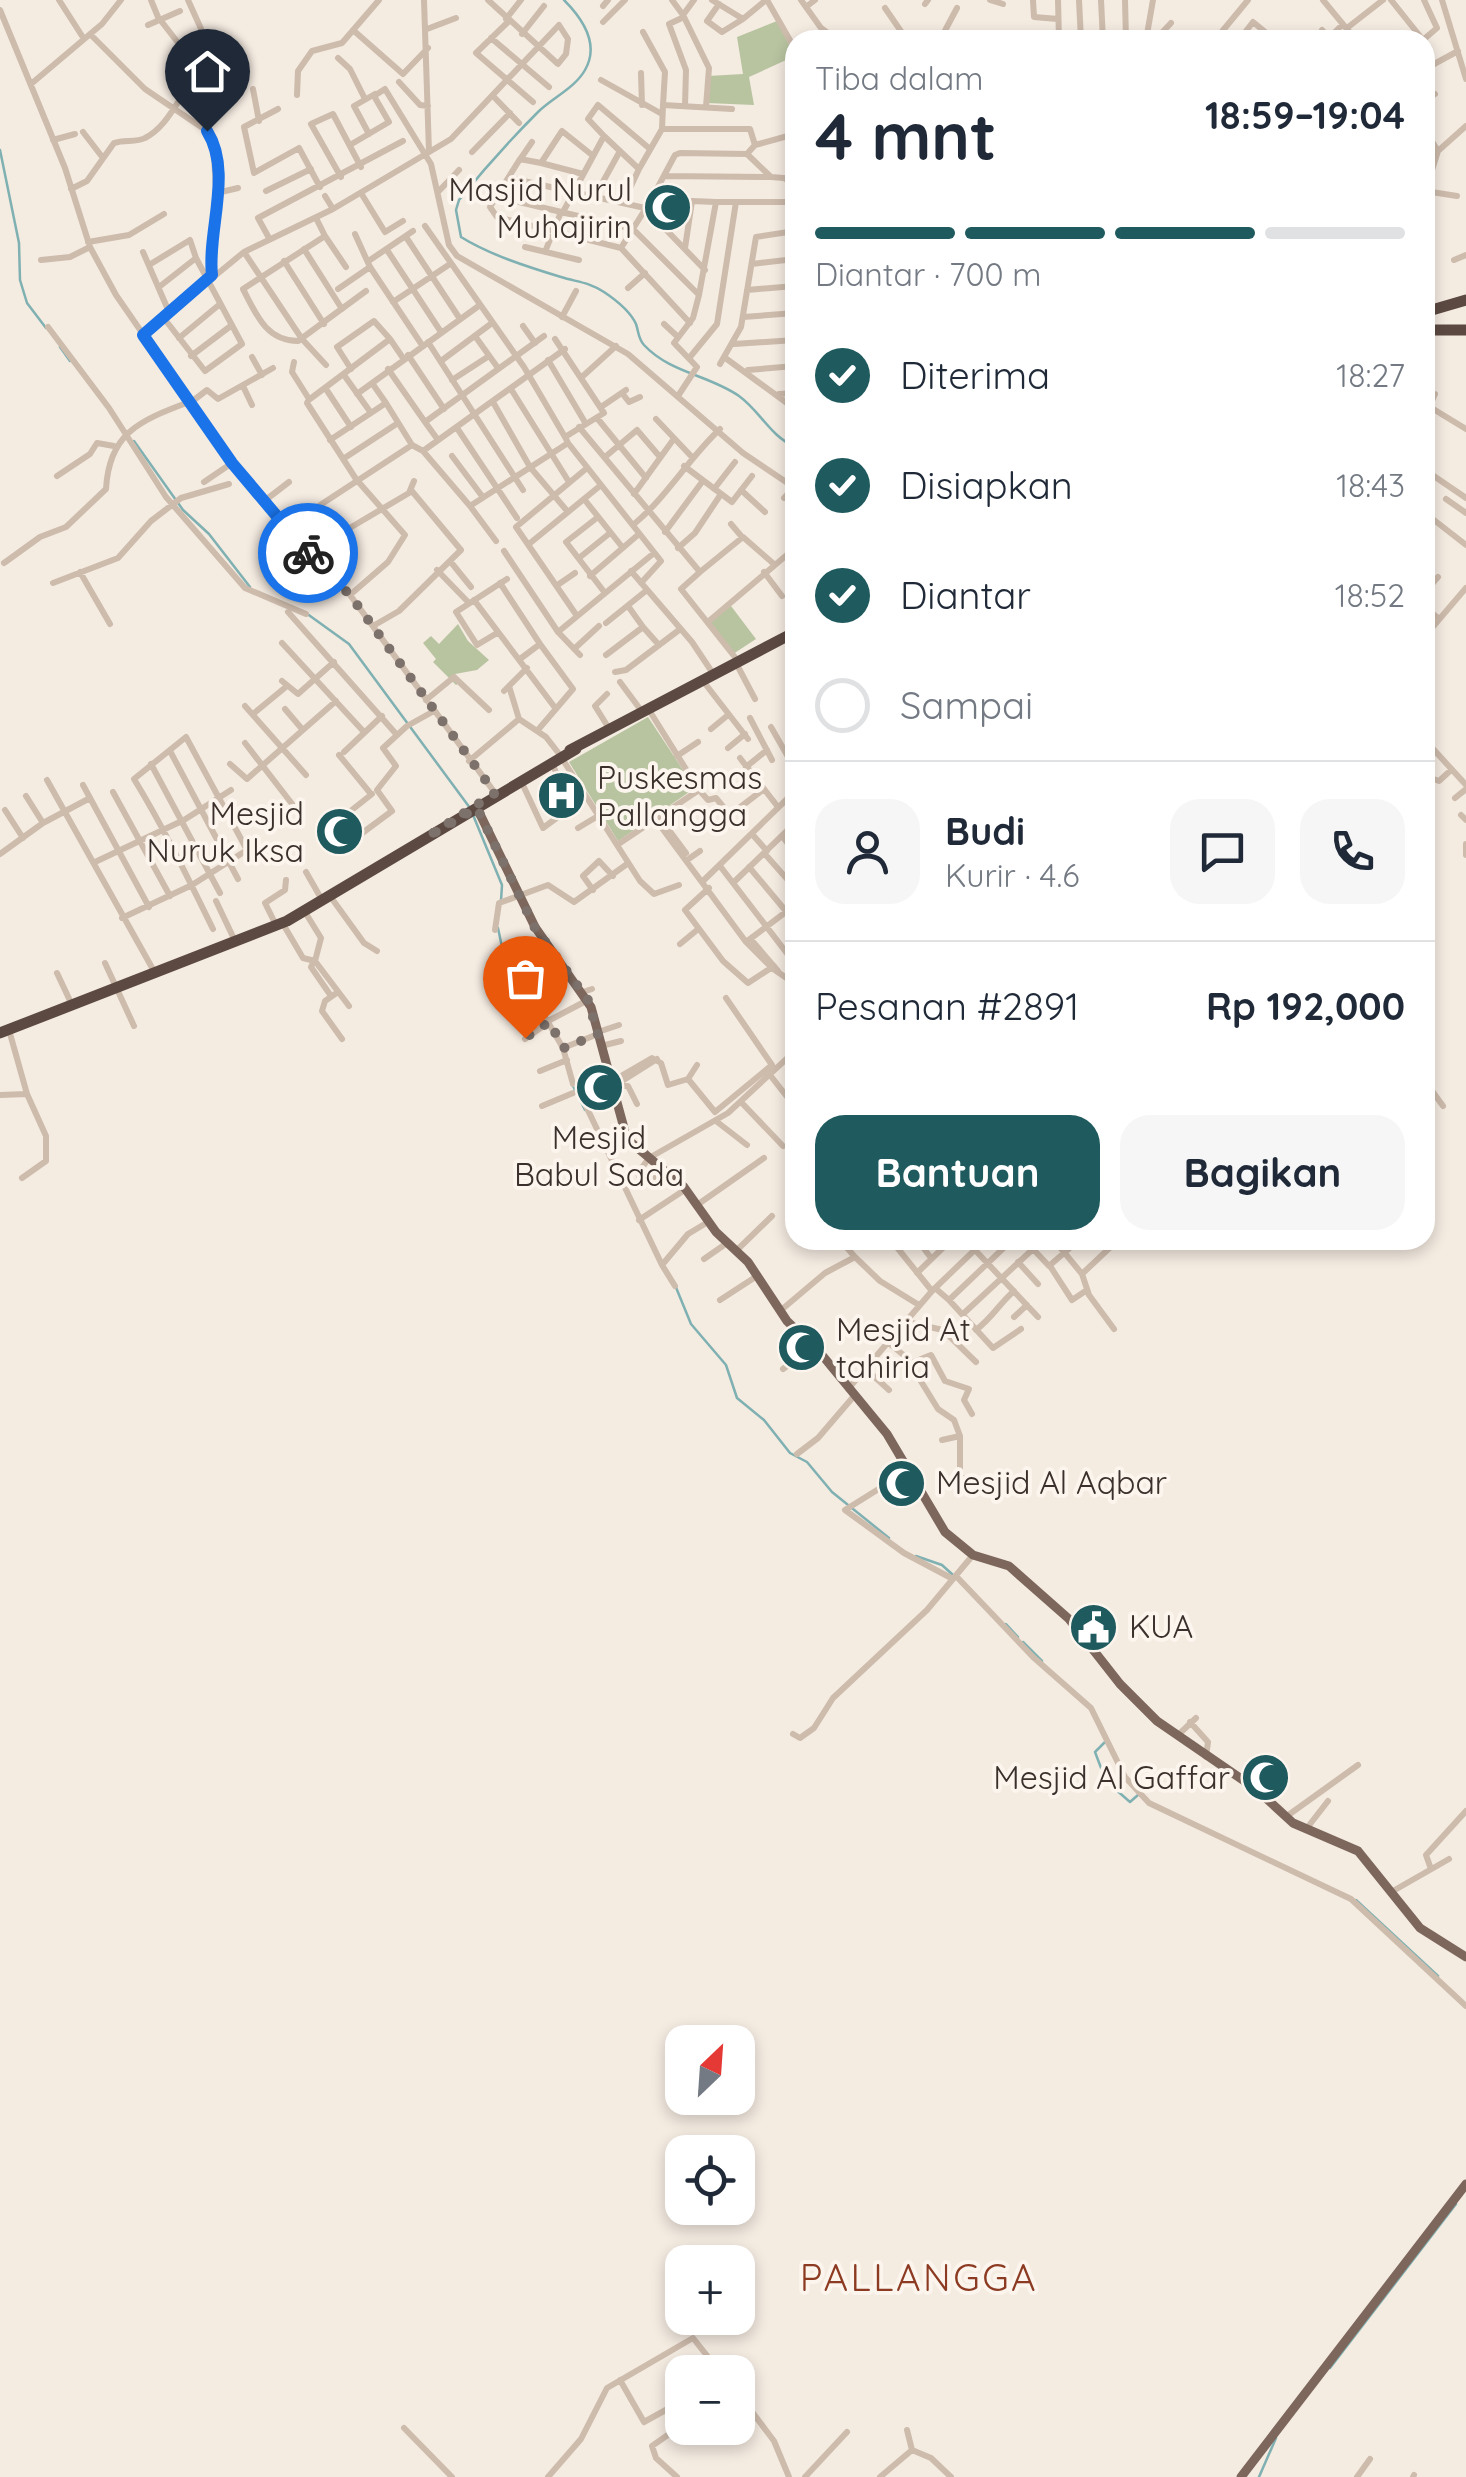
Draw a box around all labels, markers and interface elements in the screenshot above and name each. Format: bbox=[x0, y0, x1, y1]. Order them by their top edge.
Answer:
pin bbox=[165, 29, 250, 132]
icon: home bbox=[180, 44, 235, 99]
text: Tiba dalam bbox=[815, 58, 983, 98]
text: 18:59–19:04 bbox=[1205, 91, 1405, 139]
text: 4 mnt bbox=[815, 95, 997, 176]
place label: Masjid Nurul Muhajirin bbox=[448, 169, 632, 246]
mosque icon: Masjid Nurul Muhajirin bbox=[641, 182, 693, 234]
text: Diantar · 700 m bbox=[815, 254, 1041, 294]
icon: check bbox=[815, 348, 870, 403]
text: Diterima bbox=[900, 351, 1050, 399]
text: 18:27 bbox=[1336, 355, 1405, 395]
icon: check bbox=[815, 458, 870, 513]
text: Disiapkan bbox=[900, 461, 1073, 509]
text: 18:43 bbox=[1336, 465, 1405, 505]
courier bbox=[258, 503, 358, 603]
icon: bike bbox=[281, 526, 336, 581]
icon: check bbox=[815, 568, 870, 623]
text: Diantar bbox=[900, 571, 1031, 619]
text: 18:52 bbox=[1335, 575, 1405, 615]
text: Sampai bbox=[900, 681, 1033, 729]
place label: Puskesmas Pallangga bbox=[597, 757, 762, 834]
hospital icon: Puskesmas Pallangga bbox=[536, 770, 588, 822]
place label: Mesjid Nuruk Iksa bbox=[146, 793, 304, 870]
button: person bbox=[815, 799, 920, 904]
button: chat bbox=[1170, 799, 1275, 904]
button: phone bbox=[1300, 799, 1405, 904]
mosque icon: Mesjid Nuruk Iksa bbox=[313, 806, 365, 858]
text: Budi bbox=[945, 807, 1025, 855]
text: Kurir · 4.6 bbox=[945, 855, 1080, 895]
pin bbox=[483, 936, 568, 1039]
icon: bag bbox=[498, 951, 553, 1006]
text: Pesanan #2891 bbox=[815, 982, 1079, 1030]
text: Rp 192,000 bbox=[1206, 982, 1405, 1030]
mosque icon: Mesjid Babul Sada bbox=[573, 1062, 625, 1114]
button: Bantuan bbox=[815, 1115, 1100, 1230]
button: Bagikan bbox=[1120, 1115, 1405, 1230]
place label: Mesjid Babul Sada bbox=[514, 1117, 684, 1194]
place label: Mesjid At tahiria bbox=[836, 1309, 971, 1386]
mosque icon: Mesjid At tahiria bbox=[775, 1322, 827, 1374]
mosque icon: Mesjid Al Aqbar bbox=[875, 1457, 927, 1509]
place label: Mesjid Al Aqbar bbox=[936, 1462, 1167, 1502]
public building icon: KUA bbox=[1068, 1601, 1120, 1653]
place label: KUA bbox=[1129, 1606, 1193, 1646]
mosque icon: Mesjid Al Gaffar bbox=[1239, 1752, 1291, 1804]
place label: Mesjid Al Gaffar bbox=[993, 1757, 1230, 1797]
north arrow bbox=[665, 2025, 755, 2115]
map controls bbox=[665, 2025, 755, 2445]
button: locate bbox=[665, 2135, 755, 2225]
button: + bbox=[665, 2245, 755, 2335]
district label: PALLANGGA bbox=[800, 2253, 1038, 2301]
button: − bbox=[665, 2355, 755, 2445]

